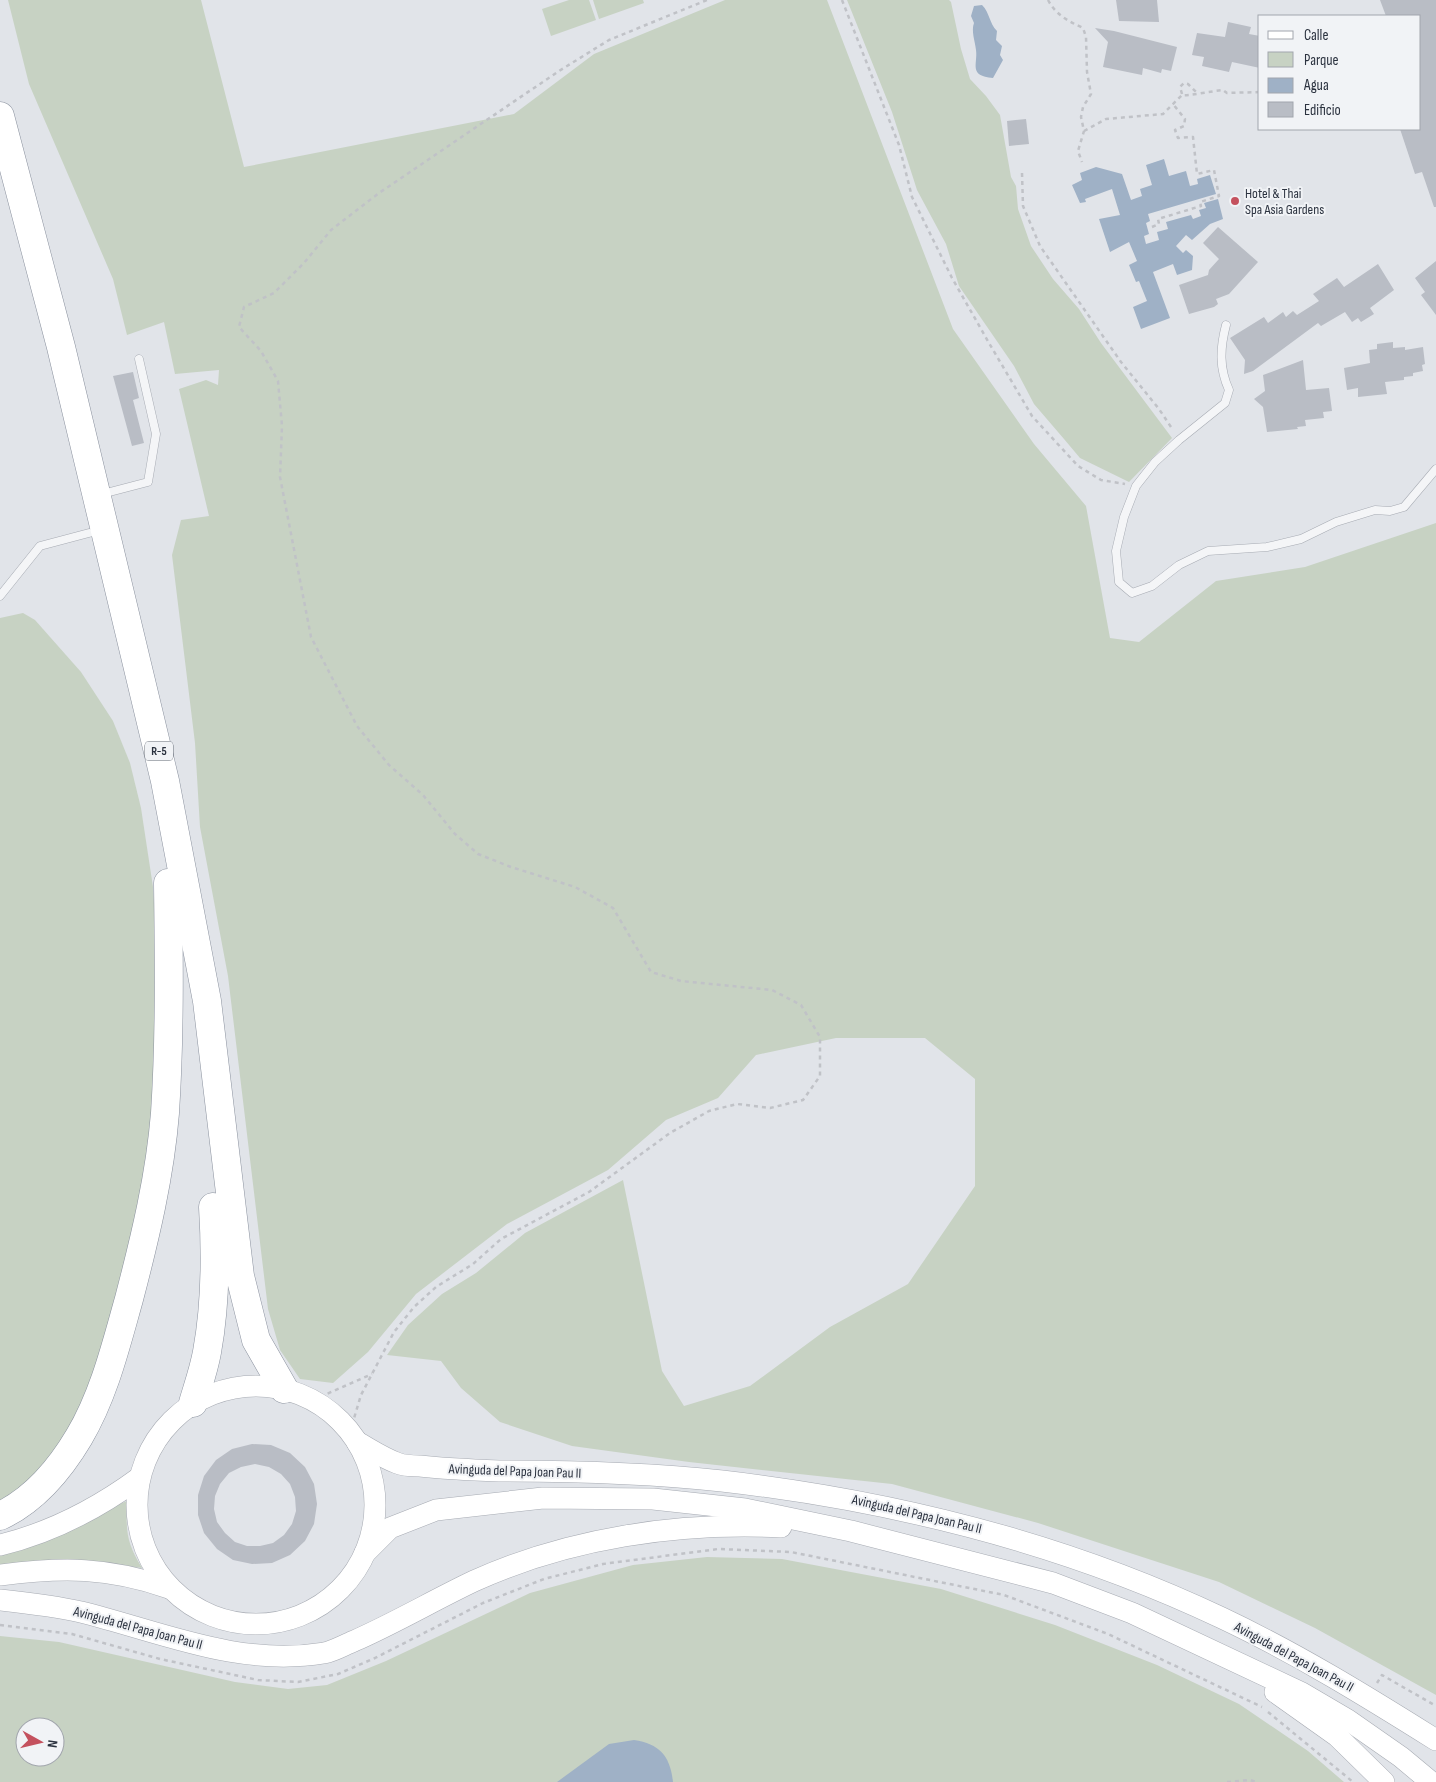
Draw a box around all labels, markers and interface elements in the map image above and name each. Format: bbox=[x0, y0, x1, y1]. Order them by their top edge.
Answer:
legend bbox=[1258, 15, 1421, 130]
text: Calle bbox=[1304, 26, 1328, 45]
text: Parque bbox=[1304, 51, 1339, 70]
text: Agua bbox=[1303, 76, 1329, 95]
text: Edificio bbox=[1304, 101, 1341, 120]
place label: Hotel & Thai Spa Asia Gardens bbox=[1245, 185, 1324, 218]
marker: Hotel & Thai Spa Asia Gardens bbox=[1229, 195, 1241, 207]
road number: R-5 bbox=[145, 741, 173, 760]
street label: Avinguda del Papa Joan Pau II bbox=[447, 1460, 582, 1482]
street label: Avinguda del Papa Joan Pau II bbox=[849, 1491, 984, 1537]
street label: Avinguda del Papa Joan Pau II bbox=[71, 1602, 204, 1653]
street label: Avinguda del Papa Joan Pau II bbox=[1231, 1618, 1357, 1696]
north arrow bbox=[15, 1717, 65, 1767]
text: N bbox=[43, 1739, 61, 1749]

